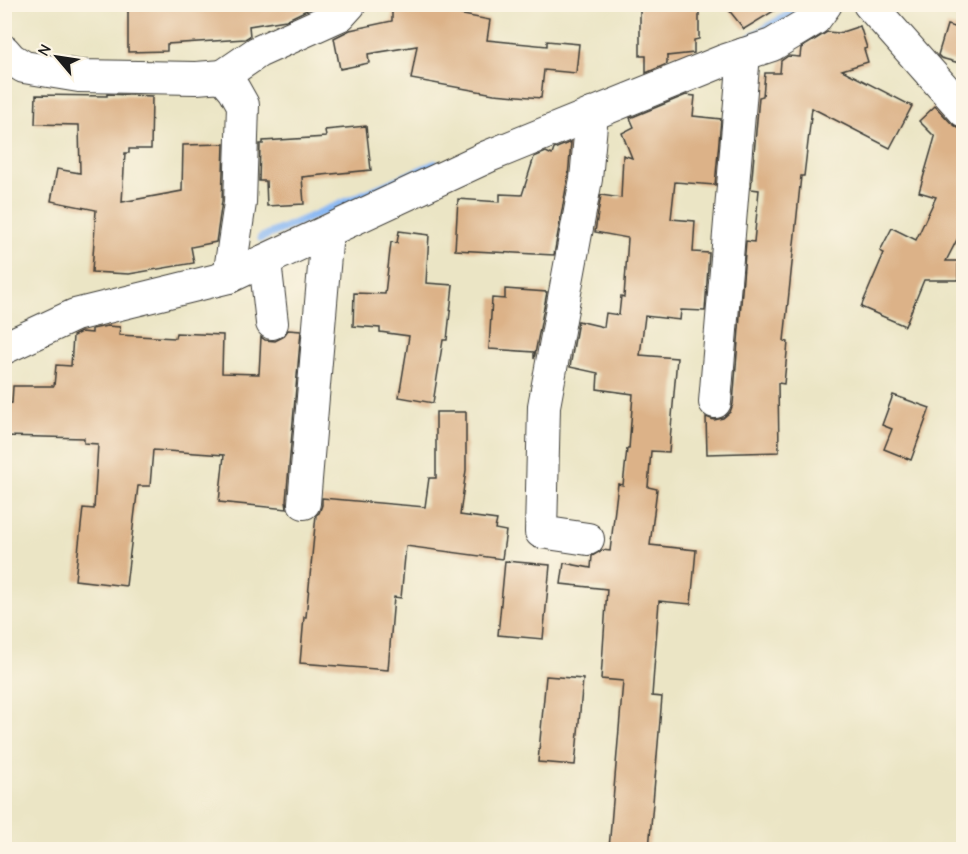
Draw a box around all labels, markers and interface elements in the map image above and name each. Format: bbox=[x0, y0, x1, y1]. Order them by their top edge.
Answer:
north arrow bbox=[27, 27, 87, 87]
text: N bbox=[34, 41, 55, 59]

